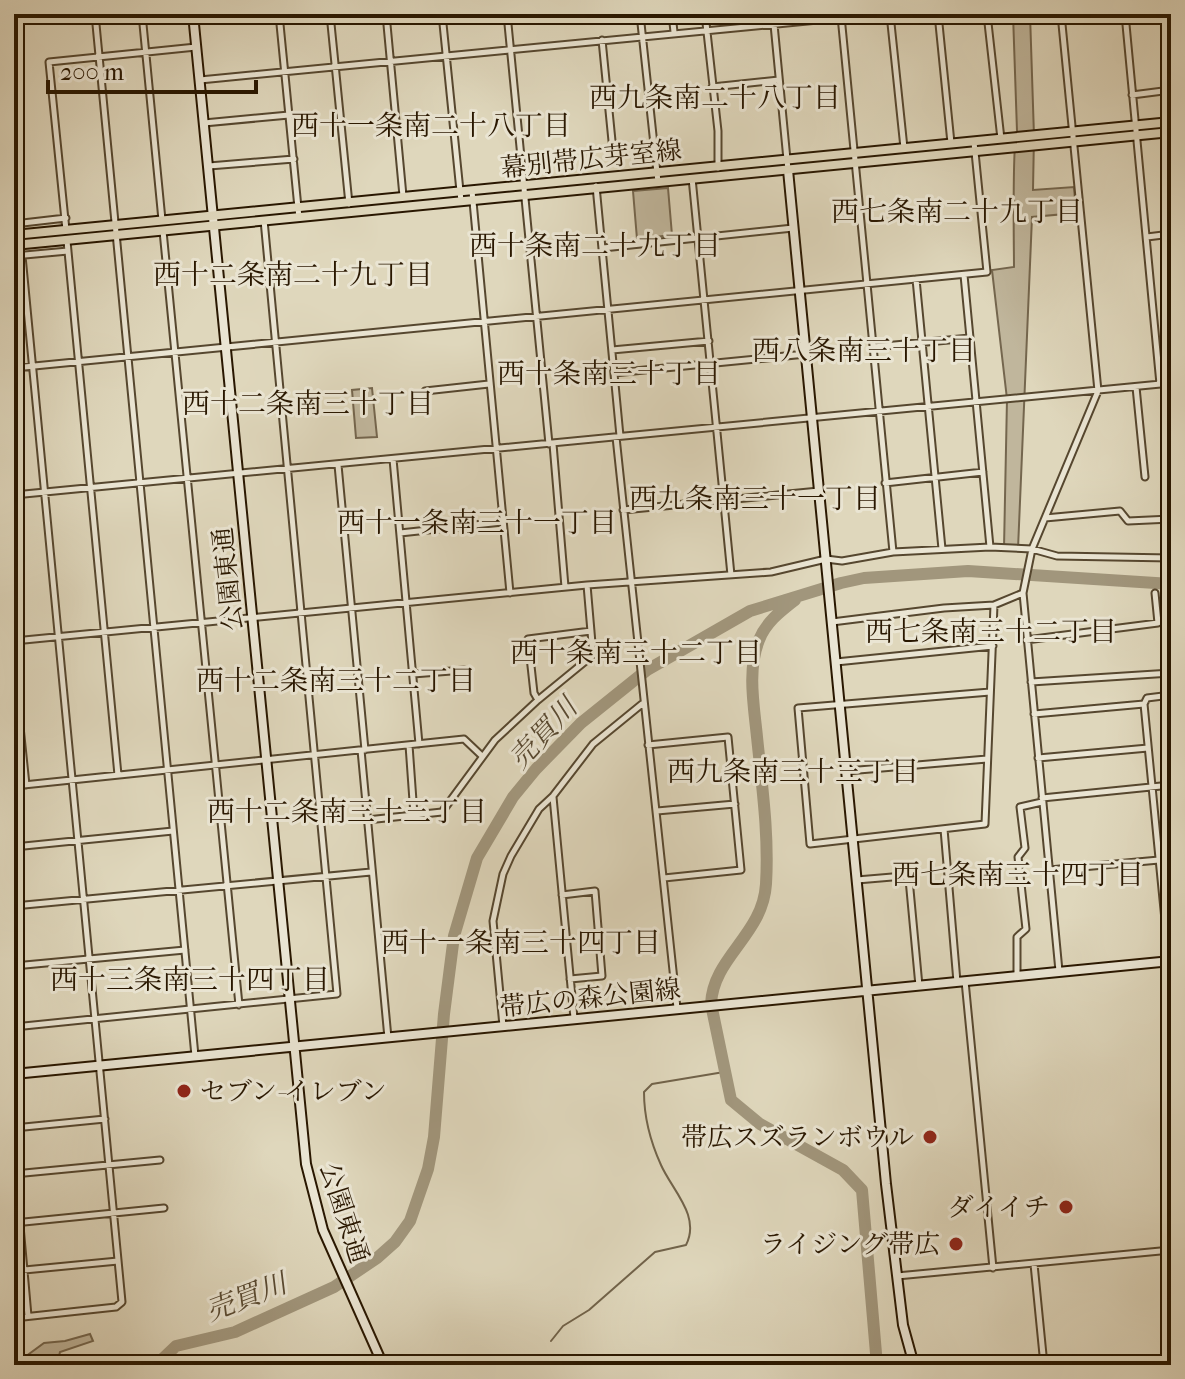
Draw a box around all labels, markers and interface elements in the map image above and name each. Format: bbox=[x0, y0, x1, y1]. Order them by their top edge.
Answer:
scale bar bbox=[48, 44, 256, 94]
text: 200 m bbox=[60, 58, 124, 86]
district label: 西九条南二十八丁目 bbox=[589, 81, 841, 114]
district label: 西十一条南二十八丁目 bbox=[291, 109, 571, 142]
street label: 幕別帯広芽室線 bbox=[499, 134, 683, 184]
district label: 西七条南二十九丁目 bbox=[831, 195, 1083, 228]
district label: 西十条南二十九丁目 bbox=[469, 229, 721, 262]
district label: 西十二条南二十九丁目 bbox=[153, 258, 433, 291]
district label: 西八条南三十丁目 bbox=[752, 334, 976, 367]
district label: 西十条南三十丁目 bbox=[497, 357, 721, 390]
district label: 西十二条南三十丁目 bbox=[182, 387, 434, 420]
district label: 西九条南三十一丁目 bbox=[629, 482, 881, 515]
district label: 西十一条南三十一丁目 bbox=[337, 506, 617, 539]
street label: 公園東通 bbox=[207, 526, 249, 632]
district label: 西七条南三十二丁目 bbox=[865, 615, 1117, 648]
district label: 西十条南三十二丁目 bbox=[510, 636, 762, 669]
district label: 西十二条南三十二丁目 bbox=[196, 664, 476, 697]
water label: 売買川 bbox=[502, 689, 586, 775]
district label: 西九条南三十三丁目 bbox=[667, 755, 919, 788]
district label: 西十二条南三十三丁目 bbox=[207, 795, 487, 828]
district label: 西七条南三十四丁目 bbox=[892, 858, 1144, 891]
district label: 西十一条南三十四丁目 bbox=[381, 926, 661, 959]
district label: 西十三条南三十四丁目 bbox=[50, 963, 330, 996]
street label: 帯広の森公園線 bbox=[498, 973, 682, 1023]
place label: セブン-イレブン bbox=[200, 1076, 387, 1107]
marker: セブン-イレブン bbox=[175, 1082, 193, 1100]
place label: 帯広スズランボウル bbox=[681, 1122, 914, 1153]
marker: 帯広スズランボウル bbox=[921, 1128, 939, 1146]
street label: 公園東通 bbox=[313, 1159, 375, 1267]
place label: ダイイチ bbox=[948, 1192, 1050, 1223]
marker: ダイイチ bbox=[1057, 1198, 1075, 1216]
place label: ライジング帯広 bbox=[760, 1229, 940, 1260]
marker: ライジング帯広 bbox=[947, 1235, 965, 1253]
water label: 売買川 bbox=[201, 1265, 294, 1327]

